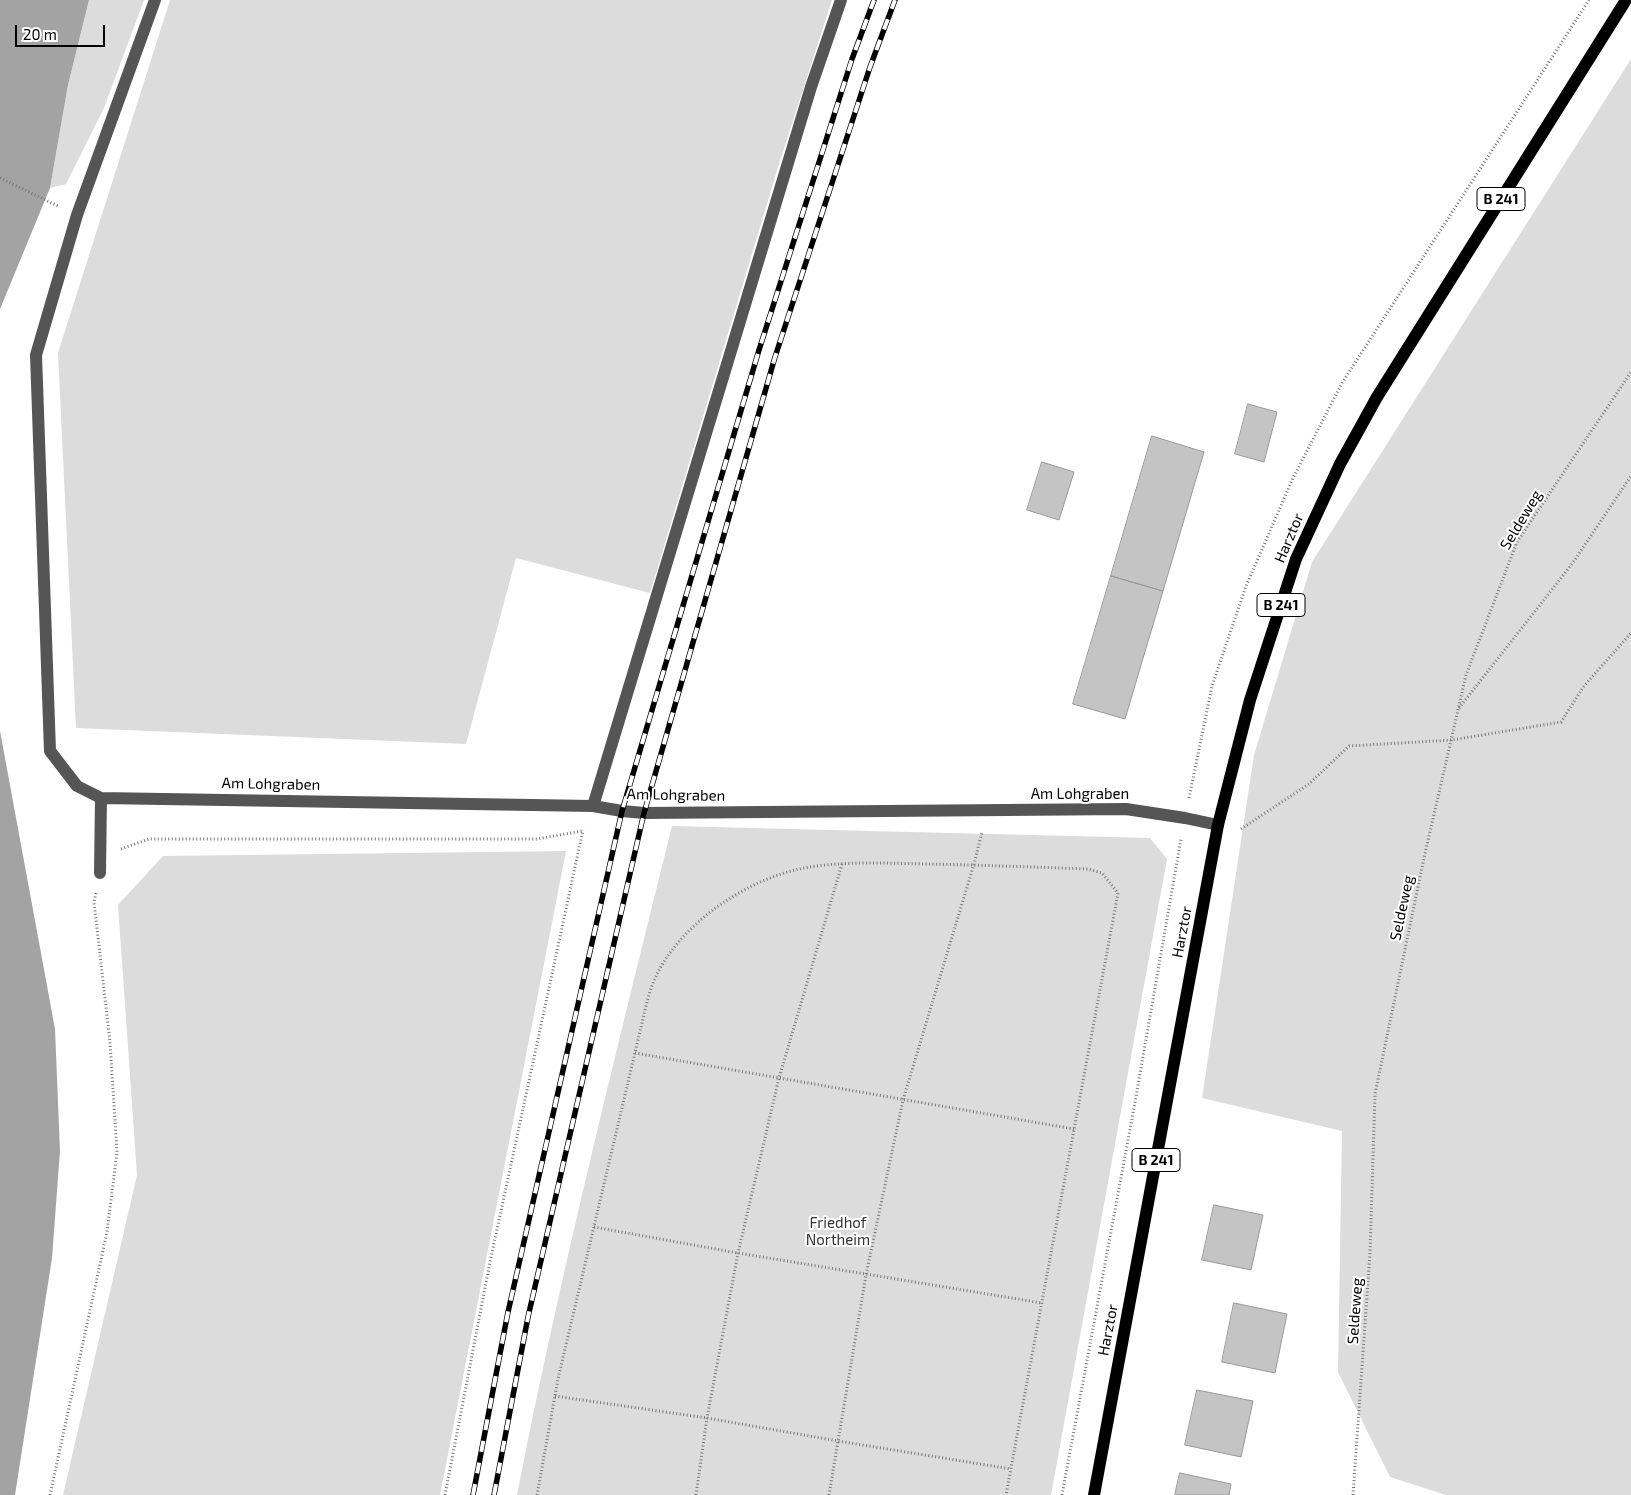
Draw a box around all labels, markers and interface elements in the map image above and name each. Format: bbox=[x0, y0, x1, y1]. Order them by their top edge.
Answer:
scale bar bbox=[18, 15, 108, 47]
text: 20 m bbox=[23, 25, 57, 43]
road number: B 241 bbox=[1477, 188, 1525, 210]
street label: Seldeweg bbox=[1496, 487, 1546, 553]
street label: Harztor bbox=[1271, 510, 1307, 566]
road number: B 241 bbox=[1257, 594, 1305, 616]
street label: Am Lohgraben bbox=[222, 774, 320, 794]
street label: Am Lohgraben bbox=[627, 785, 725, 805]
street label: Am Lohgraben bbox=[1031, 785, 1129, 803]
street label: Seldeweg bbox=[1386, 874, 1418, 942]
street label: Harztor bbox=[1168, 905, 1196, 959]
road number: B 241 bbox=[1132, 1148, 1180, 1172]
park label: Friedhof Northeim bbox=[806, 1214, 870, 1249]
street label: Seldeweg bbox=[1344, 1277, 1366, 1345]
street label: Harztor bbox=[1094, 1303, 1122, 1357]

